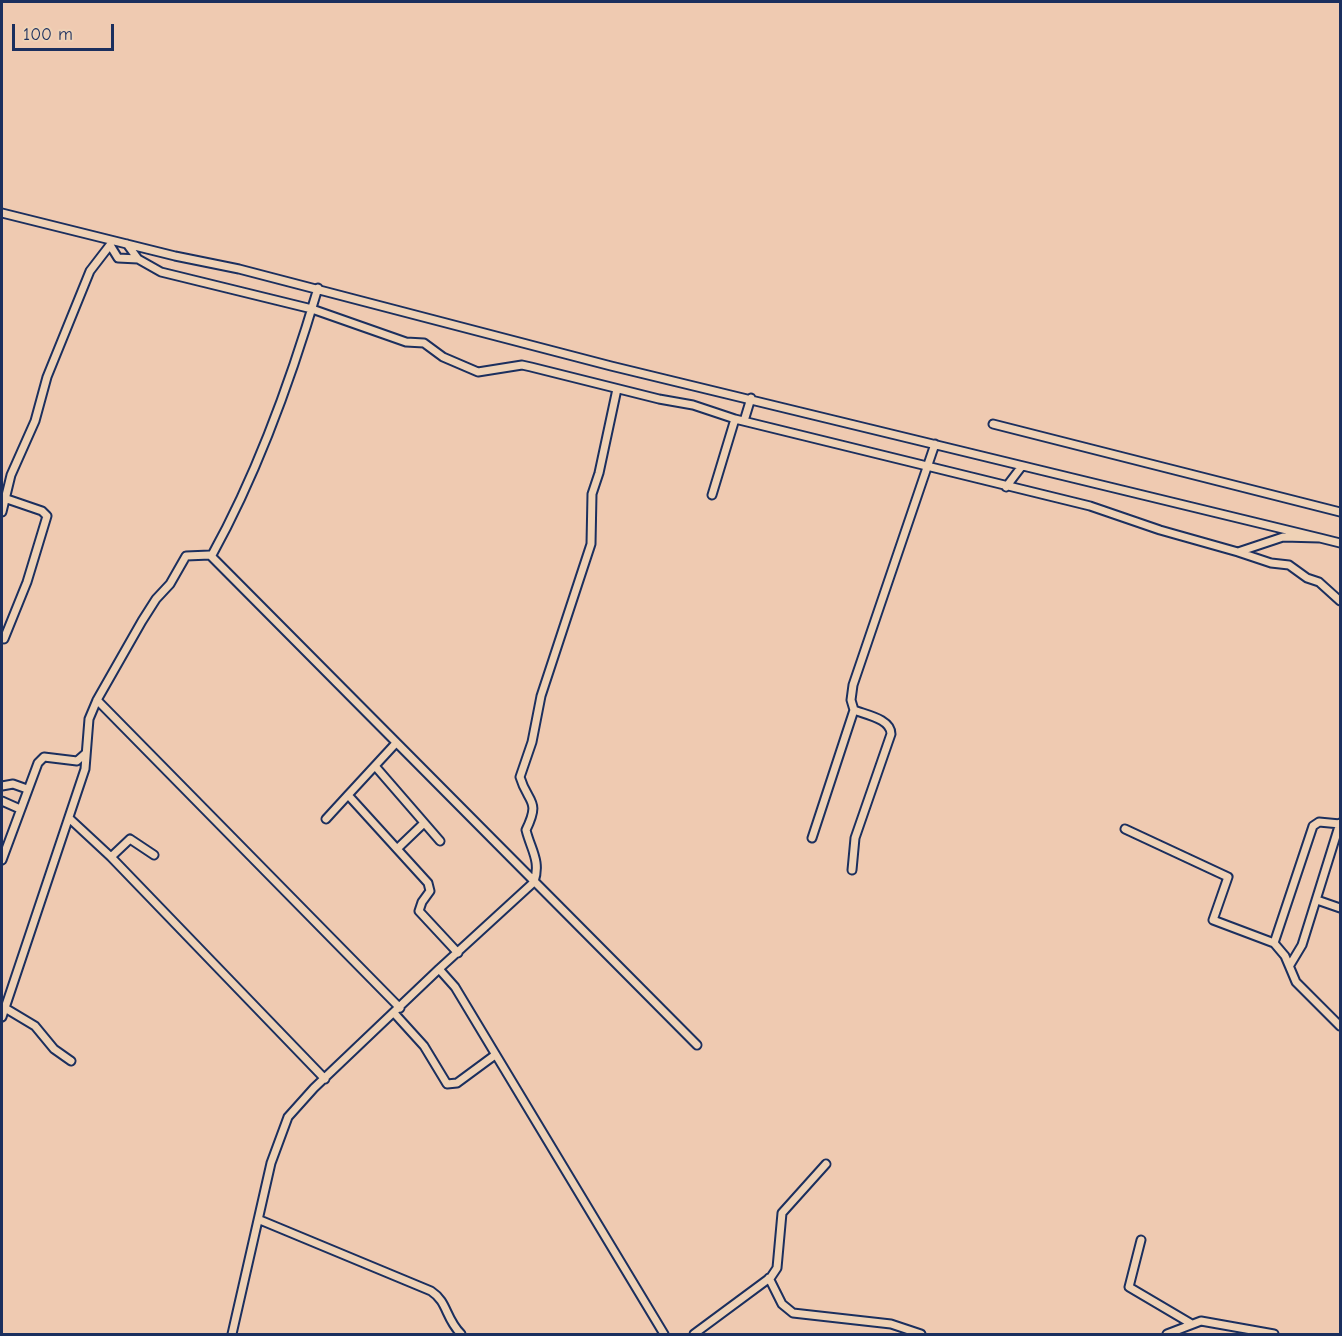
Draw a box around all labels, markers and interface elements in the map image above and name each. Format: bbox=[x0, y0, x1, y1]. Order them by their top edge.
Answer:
scale bar bbox=[15, 12, 117, 50]
text: 100 m bbox=[23, 24, 73, 45]

